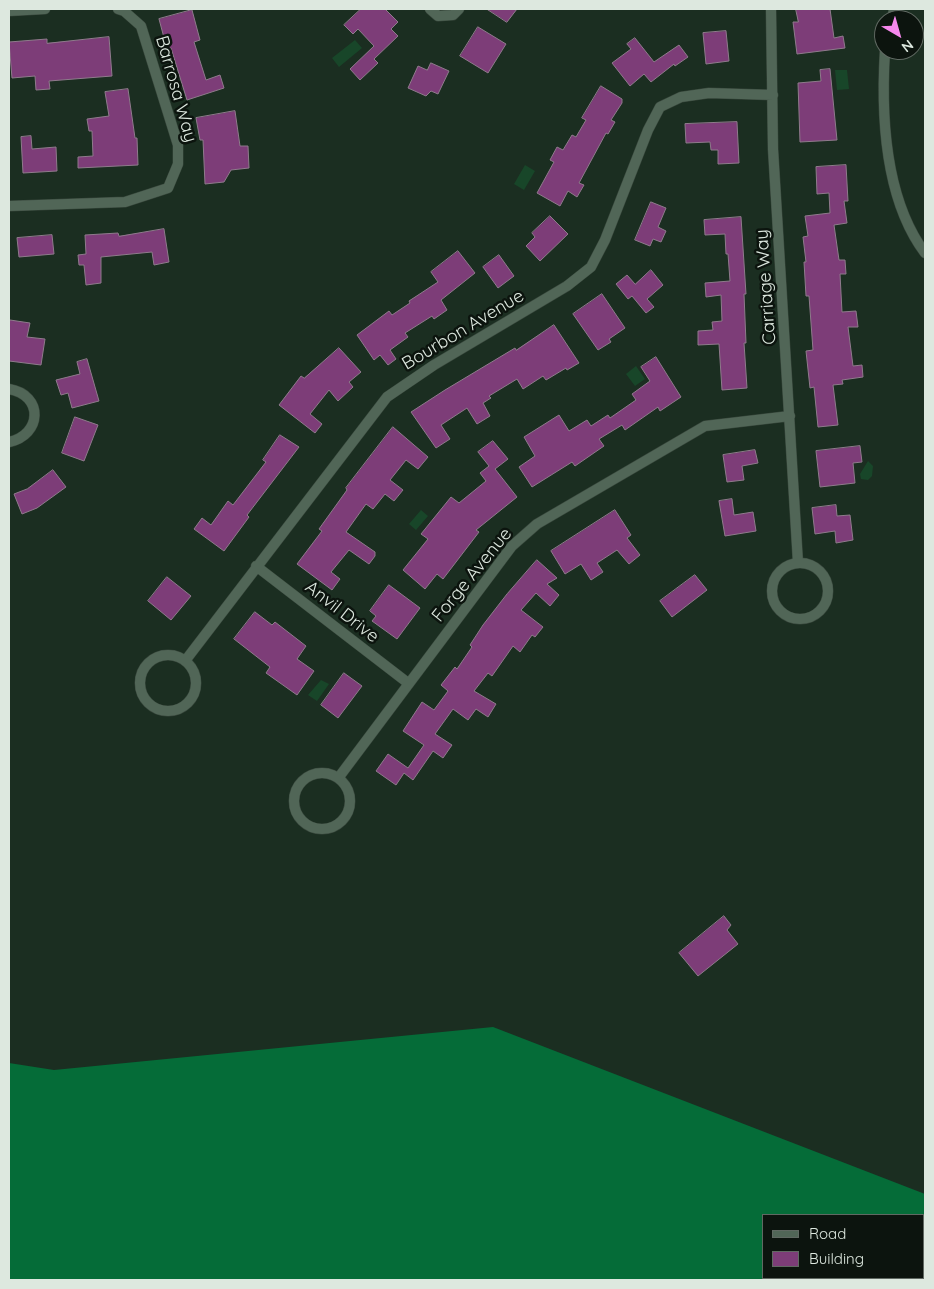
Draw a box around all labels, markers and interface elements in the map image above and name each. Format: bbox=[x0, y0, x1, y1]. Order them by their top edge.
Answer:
north arrow bbox=[874, 10, 924, 60]
street label: Barrosa Way bbox=[150, 33, 202, 145]
text: N bbox=[898, 36, 917, 56]
street label: Carriage Way bbox=[751, 229, 781, 345]
street label: Bourbon Avenue bbox=[398, 285, 528, 375]
street label: Forge Avenue bbox=[427, 524, 517, 626]
street label: Anvil Drive bbox=[301, 576, 383, 648]
legend bbox=[762, 1214, 924, 1279]
text: Road bbox=[809, 1224, 846, 1243]
text: Building bbox=[809, 1249, 864, 1268]

